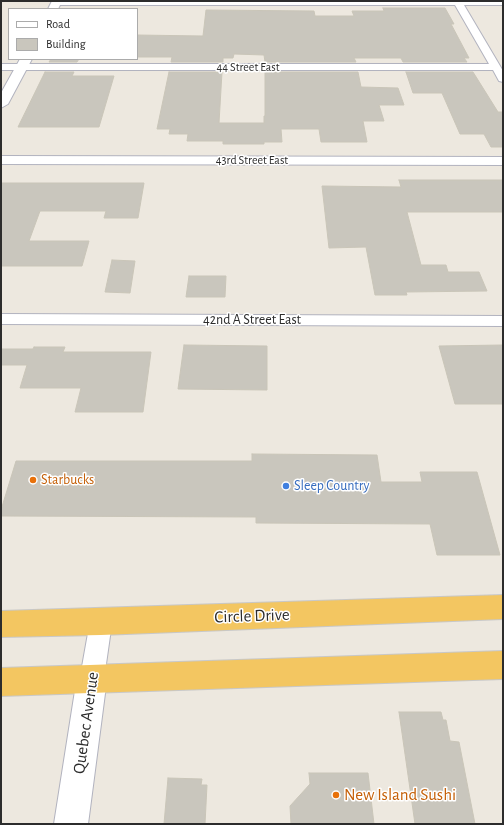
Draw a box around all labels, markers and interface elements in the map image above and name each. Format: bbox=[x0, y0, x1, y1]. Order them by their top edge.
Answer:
legend bbox=[8, 8, 138, 60]
text: Road bbox=[46, 18, 70, 30]
text: Building bbox=[46, 38, 86, 50]
street label: 44 Street East bbox=[216, 60, 280, 74]
street label: 43rd Street East bbox=[216, 153, 288, 167]
street label: 42nd A Street East bbox=[203, 312, 301, 328]
place label: Starbucks bbox=[41, 472, 94, 488]
marker: Starbucks bbox=[28, 475, 38, 485]
place label: Sleep Country bbox=[294, 478, 370, 494]
marker: Sleep Country bbox=[281, 481, 291, 491]
street label: Circle Drive bbox=[214, 604, 290, 628]
street label: Quebec Avenue bbox=[69, 671, 103, 775]
place label: New Island Sushi bbox=[344, 785, 456, 805]
marker: New Island Sushi bbox=[331, 790, 341, 800]

